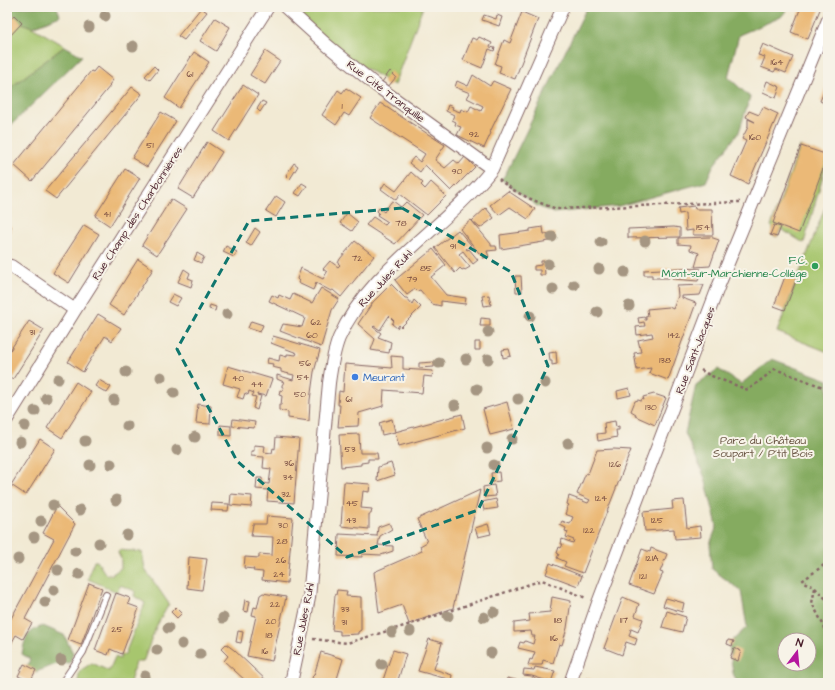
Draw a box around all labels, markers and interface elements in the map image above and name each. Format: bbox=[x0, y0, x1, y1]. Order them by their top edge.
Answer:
house number: 164 bbox=[771, 56, 783, 69]
street label: Rue Cité Tranquille bbox=[343, 57, 428, 126]
house number: 61 bbox=[187, 68, 193, 81]
house number: 1 bbox=[341, 100, 343, 113]
house number: 92 bbox=[469, 128, 480, 141]
house number: 160 bbox=[749, 131, 762, 144]
house number: 51 bbox=[146, 139, 154, 152]
street label: Rue Champ des Charbonnières bbox=[88, 143, 187, 283]
house number: 90 bbox=[452, 165, 463, 178]
house number: 41 bbox=[103, 208, 111, 221]
house number: 78 bbox=[395, 217, 407, 230]
house number: 154 bbox=[696, 221, 710, 234]
house number: 91 bbox=[450, 240, 456, 253]
street label: Rue Jules Ruhl bbox=[355, 246, 416, 310]
house number: 72 bbox=[352, 252, 363, 265]
place label: F.C. Mont-sur-Marchienne-Collège bbox=[662, 253, 807, 282]
marker: F.C. Mont-sur-Marchienne-Collège bbox=[810, 261, 820, 271]
house number: 85 bbox=[420, 262, 433, 275]
house number: 79 bbox=[407, 273, 417, 286]
street label: Rue Saint-Jacques bbox=[672, 304, 719, 396]
house number: 62 bbox=[311, 316, 322, 329]
house number: 31 bbox=[29, 326, 35, 339]
house number: 60 bbox=[306, 329, 318, 342]
house number: 142 bbox=[668, 329, 681, 342]
house number: 138 bbox=[659, 354, 671, 367]
house number: 56 bbox=[299, 357, 311, 370]
place label: Meurant bbox=[363, 370, 406, 385]
house number: 54 bbox=[297, 371, 309, 384]
house number: 40 bbox=[232, 372, 244, 385]
marker: Meurant bbox=[350, 372, 360, 382]
house number: 44 bbox=[251, 378, 263, 391]
house number: 50 bbox=[294, 388, 306, 401]
house number: 61 bbox=[346, 393, 352, 406]
house number: 130 bbox=[645, 401, 657, 414]
park label: Parc du Château Soupart / P'tit Bois bbox=[713, 433, 813, 461]
house number: 53 bbox=[345, 443, 356, 456]
house number: 36 bbox=[284, 457, 294, 470]
house number: 126 bbox=[609, 458, 621, 471]
house number: 34 bbox=[283, 471, 293, 484]
house number: 32 bbox=[281, 488, 292, 501]
house number: 124 bbox=[595, 492, 607, 505]
house number: 45 bbox=[346, 497, 359, 510]
house number: 43 bbox=[346, 514, 357, 527]
house number: 125 bbox=[651, 514, 664, 527]
house number: 30 bbox=[278, 519, 288, 532]
house number: 122 bbox=[583, 524, 596, 537]
house number: 28 bbox=[277, 535, 288, 548]
house number: 121A bbox=[645, 552, 659, 565]
house number: 26 bbox=[276, 554, 287, 567]
house number: 24 bbox=[273, 568, 285, 581]
house number: 121 bbox=[639, 570, 647, 583]
street label: Rue Jules Ruhl bbox=[289, 581, 318, 657]
house number: 22 bbox=[270, 598, 281, 611]
house number: 33 bbox=[340, 603, 350, 616]
house number: 118 bbox=[554, 614, 562, 627]
house number: 117 bbox=[620, 614, 628, 627]
house number: 20 bbox=[266, 615, 277, 628]
house number: 31 bbox=[341, 616, 347, 629]
house number: 25 bbox=[111, 623, 123, 636]
house number: 18 bbox=[266, 629, 273, 642]
house number: 116 bbox=[550, 632, 558, 645]
north arrow bbox=[777, 632, 817, 672]
text: N bbox=[794, 635, 805, 651]
house number: 16 bbox=[262, 645, 269, 658]

